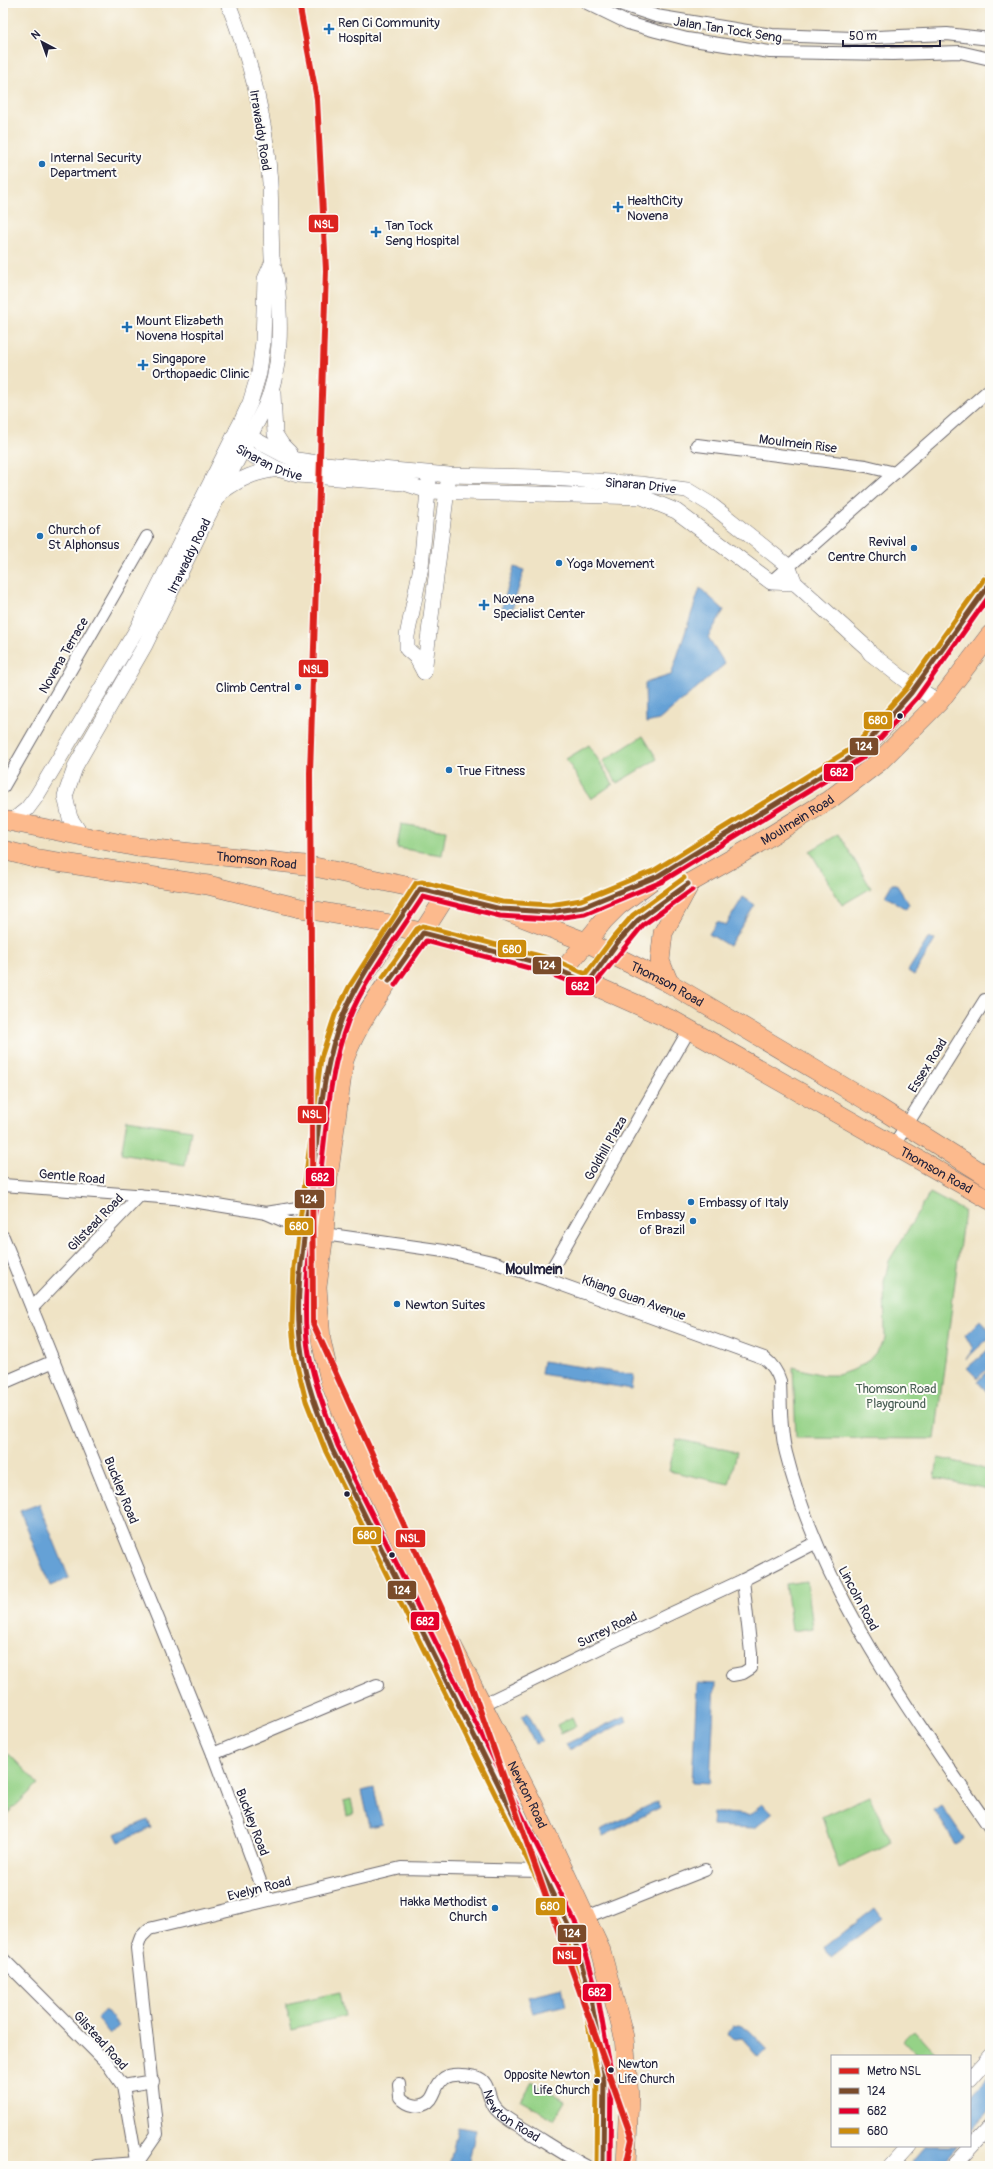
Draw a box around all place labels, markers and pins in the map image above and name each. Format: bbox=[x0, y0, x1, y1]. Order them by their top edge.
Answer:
place label: Ren Ci Community Hospital bbox=[338, 15, 440, 46]
marker: Ren Ci Community Hospital bbox=[323, 23, 335, 35]
place label: Internal Security Department bbox=[50, 150, 142, 181]
marker: Internal Security Department bbox=[37, 159, 47, 169]
place label: HealthCity Novena bbox=[627, 193, 683, 224]
marker: HealthCity Novena bbox=[612, 201, 624, 213]
place label: Tan Tock Seng Hospital bbox=[385, 218, 459, 249]
marker: Tan Tock Seng Hospital bbox=[370, 226, 382, 238]
place label: Mount Elizabeth Novena Hospital bbox=[136, 313, 224, 344]
marker: Mount Elizabeth Novena Hospital bbox=[121, 321, 133, 333]
place label: Singapore Orthopaedic Clinic bbox=[152, 351, 250, 382]
marker: Singapore Orthopaedic Clinic bbox=[137, 359, 149, 371]
place label: Church of St Alphonsus bbox=[48, 522, 119, 553]
marker: Church of St Alphonsus bbox=[35, 531, 45, 541]
place label: Revival Centre Church bbox=[828, 534, 906, 565]
marker: Revival Centre Church bbox=[909, 543, 919, 553]
place label: Yoga Movement bbox=[566, 556, 655, 572]
marker: Yoga Movement bbox=[554, 558, 564, 568]
place label: Novena Specialist Center bbox=[493, 591, 585, 622]
marker: Novena Specialist Center bbox=[478, 599, 490, 611]
place label: Climb Central bbox=[216, 680, 290, 696]
marker: Climb Central bbox=[293, 682, 303, 692]
unlabelled marker bbox=[895, 711, 905, 721]
place label: True Fitness bbox=[457, 763, 525, 779]
marker: True Fitness bbox=[444, 765, 454, 775]
place label: Embassy of Italy bbox=[699, 1195, 789, 1211]
marker: Embassy of Italy bbox=[686, 1197, 696, 1207]
place label: Embassy of Brazil bbox=[637, 1207, 685, 1238]
marker: Embassy of Brazil bbox=[688, 1216, 698, 1226]
place label: Newton Suites bbox=[405, 1297, 485, 1313]
marker: Newton Suites bbox=[392, 1299, 402, 1309]
unlabelled marker bbox=[342, 1489, 352, 1499]
unlabelled marker bbox=[387, 1550, 397, 1560]
place label: Hakka Methodist Church bbox=[399, 1894, 488, 1925]
marker: Hakka Methodist Church bbox=[490, 1903, 500, 1913]
place label: Newton Life Church bbox=[618, 2057, 675, 2087]
marker: Newton Life Church bbox=[606, 2065, 616, 2075]
place label: Opposite Newton Life Church bbox=[504, 2068, 590, 2098]
marker: Opposite Newton Life Church bbox=[592, 2076, 602, 2086]

